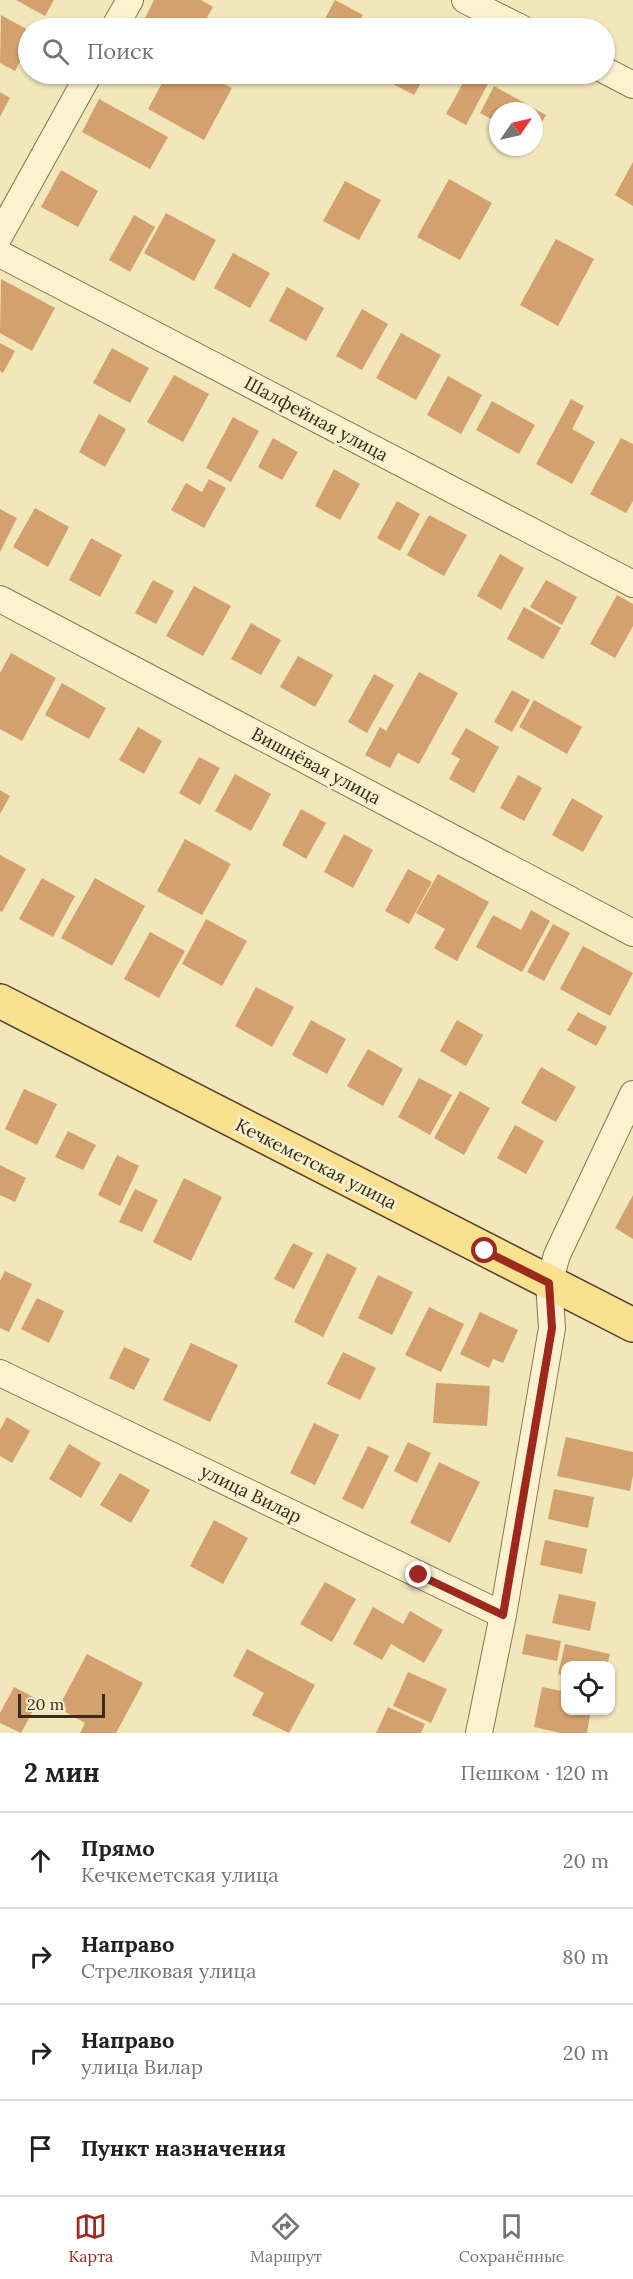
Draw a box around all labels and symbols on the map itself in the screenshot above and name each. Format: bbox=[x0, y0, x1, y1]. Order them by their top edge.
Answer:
north arrow bbox=[489, 102, 543, 156]
street label: Шалфейная улица bbox=[240, 371, 392, 466]
street label: Вишнёвая улица bbox=[248, 722, 385, 809]
street label: Кечкеметская улица bbox=[232, 1113, 401, 1214]
route start bbox=[471, 1237, 497, 1263]
street label: улица Вилар bbox=[197, 1459, 306, 1528]
route end bbox=[405, 1561, 431, 1587]
scale bar bbox=[18, 1691, 105, 1718]

